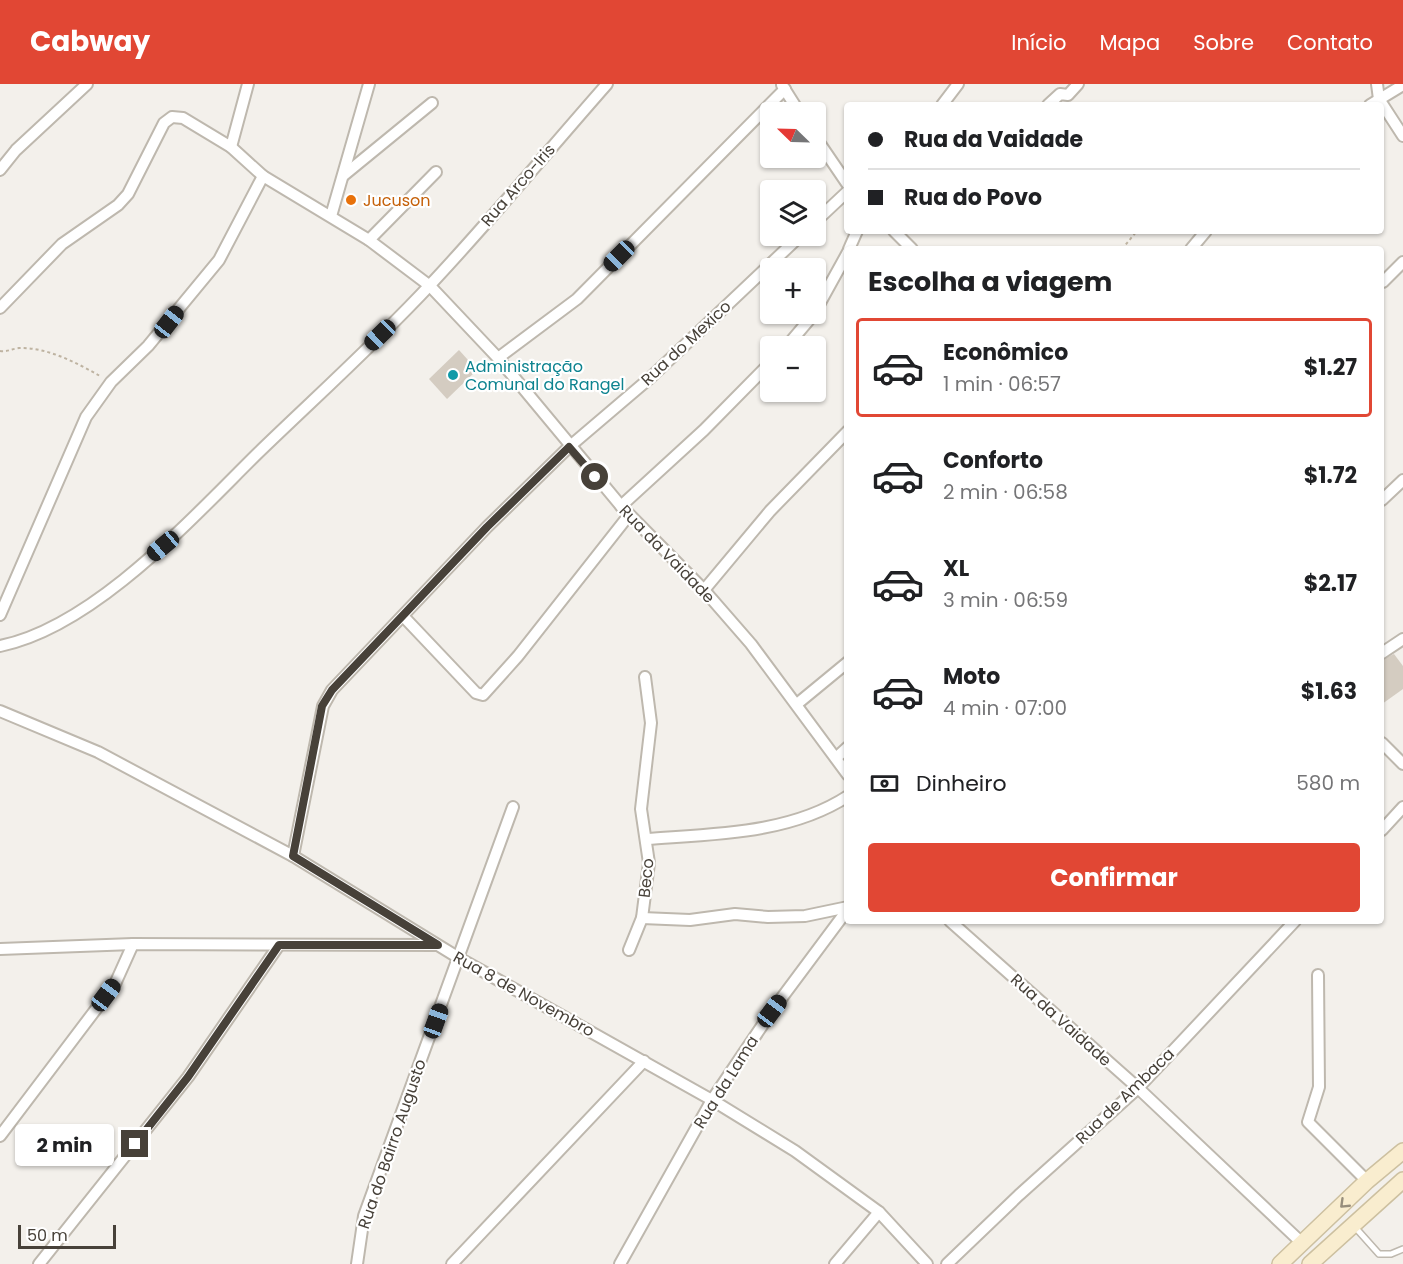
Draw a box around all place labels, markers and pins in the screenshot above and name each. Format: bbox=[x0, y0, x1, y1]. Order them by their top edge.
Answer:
place label: Jucuson bbox=[363, 189, 431, 212]
marker: Jucuson bbox=[344, 193, 358, 207]
place label: Administração Comunal do Rangel bbox=[465, 355, 624, 396]
marker: Administração Comunal do Rangel bbox=[446, 368, 460, 382]

